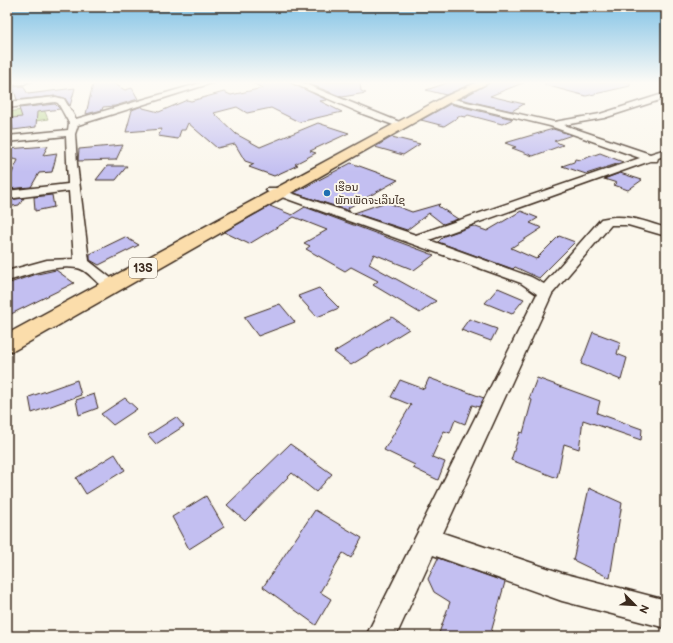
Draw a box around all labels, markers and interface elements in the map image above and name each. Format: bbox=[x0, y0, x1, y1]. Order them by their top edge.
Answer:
place label: ເຮືອນ ພັກເພັດຈະເລີນໄຊ bbox=[335, 181, 405, 207]
marker: ເຮືອນ ພັກເພັດຈະເລີນໄຊ bbox=[322, 188, 332, 198]
road number: 13S bbox=[129, 258, 157, 278]
north arrow bbox=[615, 585, 655, 625]
text: N bbox=[636, 602, 651, 615]

